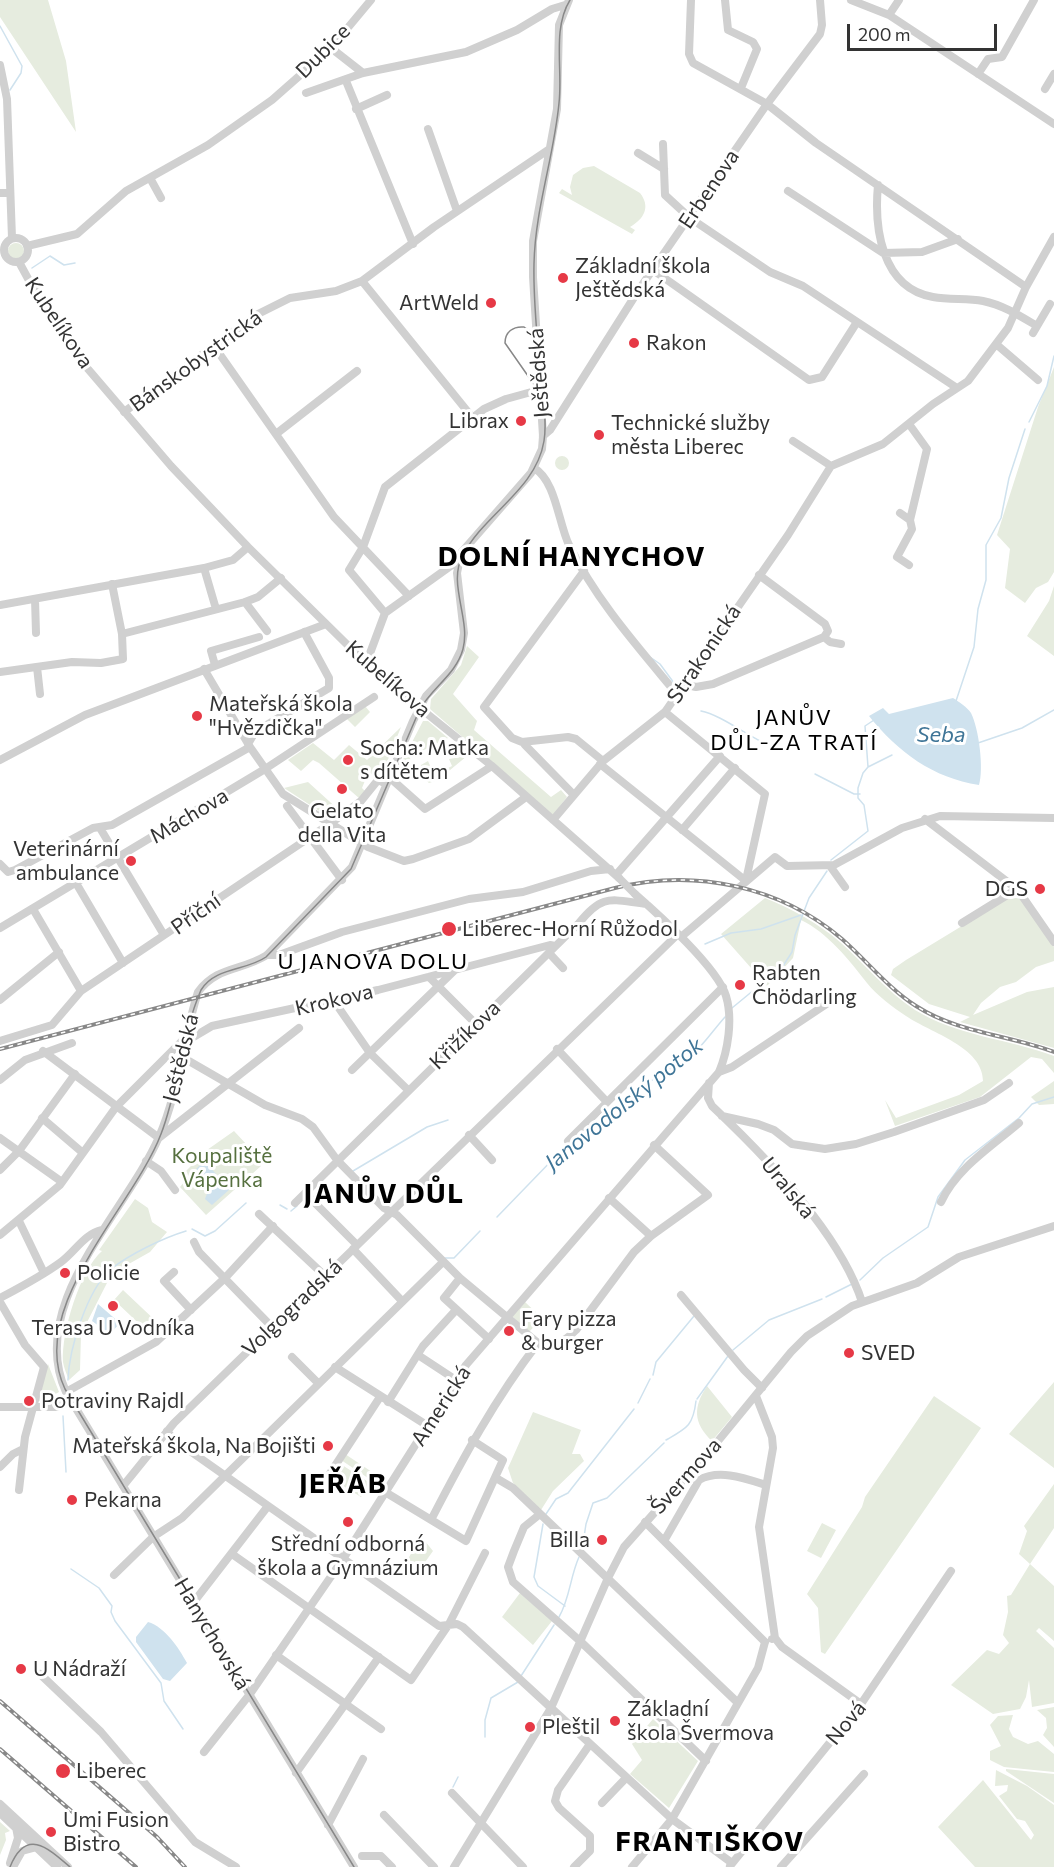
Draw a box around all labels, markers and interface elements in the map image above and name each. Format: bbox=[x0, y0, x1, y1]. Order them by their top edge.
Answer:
scale bar bbox=[850, 12, 1000, 50]
street label: Dubice bbox=[291, 19, 355, 83]
text: 200 m bbox=[858, 23, 911, 45]
street label: Erbenova bbox=[673, 145, 745, 233]
place label: Základní škola Ještědská bbox=[575, 253, 711, 303]
marker: Základní škola Ještědská bbox=[556, 271, 570, 285]
street label: Kubelíkova bbox=[19, 273, 99, 373]
place label: ArtWeld bbox=[399, 290, 479, 316]
marker: ArtWeld bbox=[484, 296, 498, 310]
street label: Bánskobystrická bbox=[125, 305, 267, 417]
street label: Ještědská bbox=[523, 327, 555, 419]
place label: Rakon bbox=[646, 330, 706, 356]
marker: Rakon bbox=[627, 336, 641, 350]
place label: Librax bbox=[449, 408, 509, 434]
place label: Technické služby města Liberec bbox=[611, 410, 770, 460]
marker: Librax bbox=[514, 414, 528, 428]
marker: Technické služby města Liberec bbox=[592, 428, 606, 442]
district label: DOLNÍ HANYCHOV bbox=[438, 541, 706, 573]
street label: Strakonická bbox=[662, 600, 746, 708]
street label: Kubelíkova bbox=[340, 635, 436, 723]
place label: Mateřská škola "Hvězdička" bbox=[209, 691, 353, 741]
district label: JANŮV DŮL-ZA TRATÍ bbox=[710, 705, 878, 756]
marker: Mateřská škola "Hvězdička" bbox=[190, 709, 204, 723]
water label: Seba bbox=[916, 722, 966, 748]
place label: Socha: Matka s dítětem bbox=[360, 735, 489, 785]
marker: Socha: Matka s dítětem bbox=[341, 753, 355, 767]
marker: Gelato della Vita bbox=[335, 782, 349, 796]
street label: Máchova bbox=[145, 783, 233, 849]
place label: Gelato della Vita bbox=[298, 798, 386, 848]
place label: Veterinární ambulance bbox=[13, 836, 119, 886]
marker: Veterinární ambulance bbox=[124, 854, 138, 868]
place label: DGS bbox=[985, 876, 1028, 902]
marker: DGS bbox=[1033, 882, 1047, 896]
street label: Příční bbox=[166, 888, 226, 940]
place label: Liberec-Horní Růžodol bbox=[462, 916, 678, 942]
marker: Liberec-Horní Růžodol bbox=[440, 920, 458, 938]
district label: U JANOVA DOLU bbox=[278, 949, 468, 975]
place label: Rabten Čhödarling bbox=[752, 960, 857, 1010]
marker: Rabten Čhödarling bbox=[733, 978, 747, 992]
street label: Krokova bbox=[293, 979, 375, 1021]
street label: Křižíkova bbox=[424, 995, 506, 1075]
street label: Ještědská bbox=[158, 1011, 204, 1105]
water label: Janovodolský potok bbox=[540, 1032, 708, 1176]
park label: Koupaliště Vápenka bbox=[172, 1143, 272, 1193]
street label: Uralská bbox=[756, 1152, 820, 1224]
district label: JANŮV DŮL bbox=[304, 1178, 464, 1210]
street label: Volgogradská bbox=[237, 1254, 347, 1362]
place label: Policie bbox=[77, 1260, 140, 1286]
marker: Policie bbox=[58, 1266, 72, 1280]
marker: Terasa U Vodníka bbox=[106, 1299, 120, 1313]
place label: Fary pizza & burger bbox=[521, 1306, 617, 1356]
place label: Terasa U Vodníka bbox=[31, 1315, 195, 1341]
marker: Fary pizza & burger bbox=[502, 1324, 516, 1338]
place label: SVED bbox=[861, 1340, 915, 1366]
marker: SVED bbox=[842, 1346, 856, 1360]
street label: Americká bbox=[406, 1361, 476, 1451]
place label: Potraviny Rajdl bbox=[41, 1388, 184, 1414]
marker: Potraviny Rajdl bbox=[22, 1394, 36, 1408]
place label: Mateřská škola, Na Bojišti bbox=[72, 1433, 316, 1459]
street label: Švermova bbox=[645, 1433, 727, 1519]
marker: Mateřská škola, Na Bojišti bbox=[321, 1439, 335, 1453]
district label: JEŘÁB bbox=[299, 1468, 387, 1500]
place label: Pekarna bbox=[84, 1487, 162, 1513]
marker: Pekarna bbox=[65, 1493, 79, 1507]
marker: Střední odborná škola a Gymnázium bbox=[341, 1515, 355, 1529]
place label: Billa bbox=[549, 1527, 590, 1553]
place label: Střední odborná škola a Gymnázium bbox=[257, 1531, 439, 1581]
marker: Billa bbox=[595, 1533, 609, 1547]
street label: Hanychovská bbox=[169, 1573, 255, 1695]
place label: U Nádraží bbox=[33, 1656, 126, 1682]
marker: U Nádraží bbox=[14, 1662, 28, 1676]
place label: Základní škola Švermova bbox=[627, 1696, 774, 1746]
street label: Nová bbox=[821, 1696, 871, 1750]
place label: Pleštil bbox=[542, 1714, 600, 1740]
marker: Základní škola Švermova bbox=[608, 1714, 622, 1728]
marker: Pleštil bbox=[523, 1720, 537, 1734]
place label: Liberec bbox=[76, 1758, 146, 1784]
marker: Liberec bbox=[54, 1762, 72, 1780]
place label: Umi Fusion Bistro bbox=[63, 1807, 169, 1857]
marker: Umi Fusion Bistro bbox=[44, 1825, 58, 1839]
district label: FRANTIŠKOV bbox=[615, 1826, 805, 1858]

